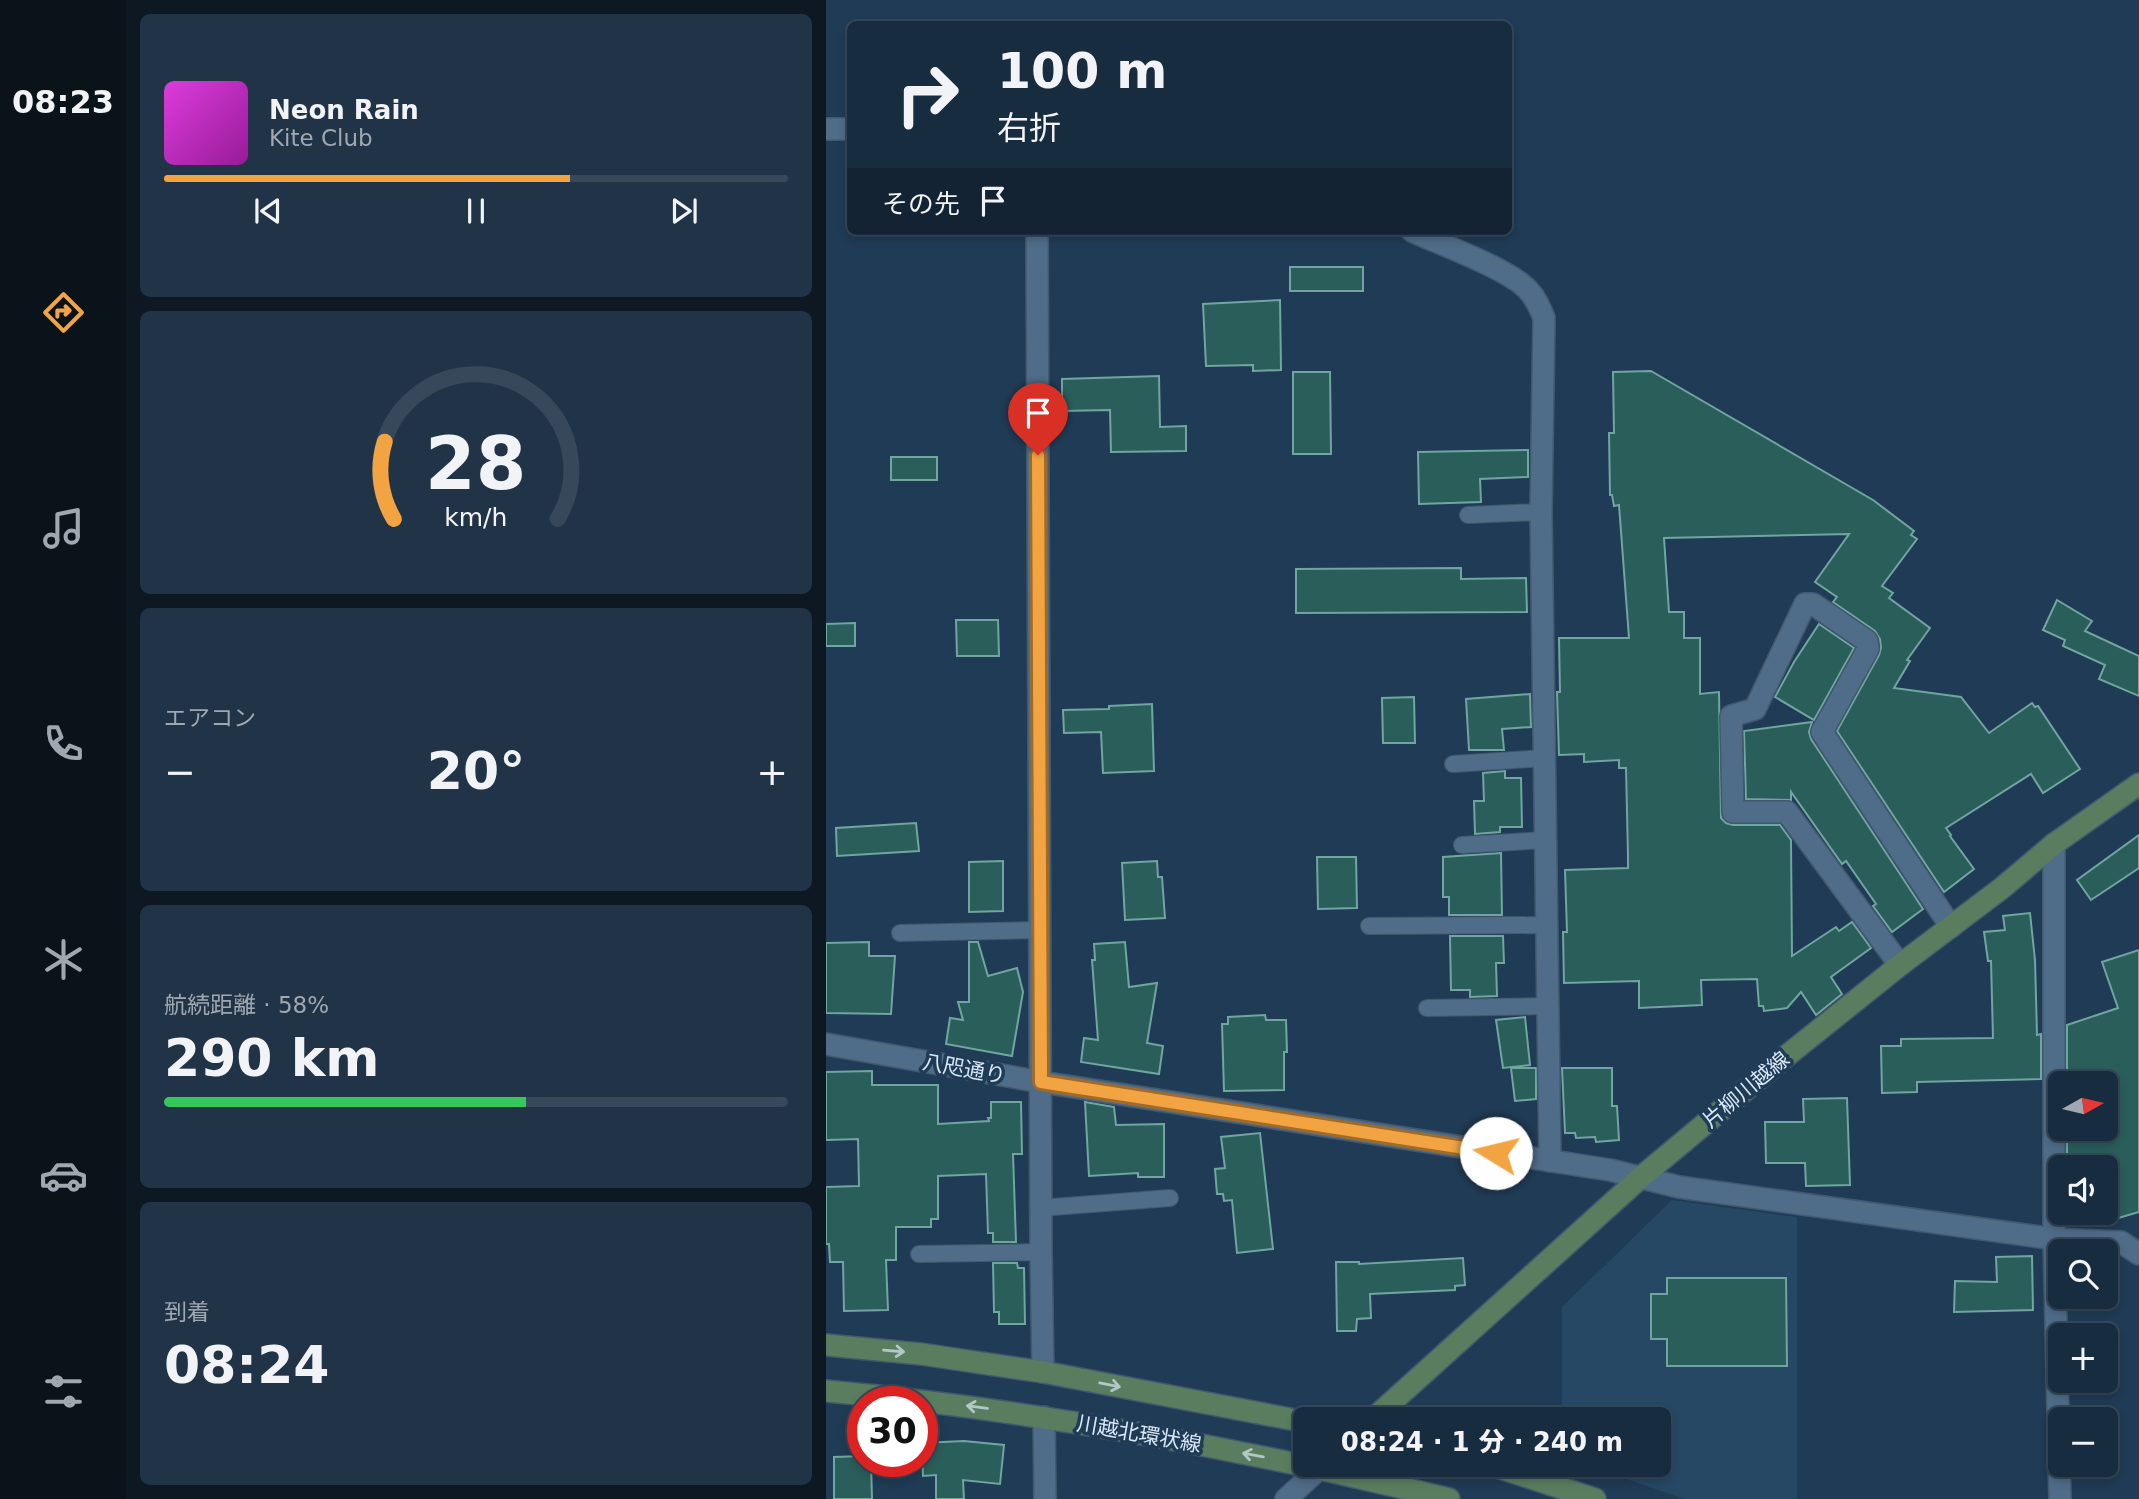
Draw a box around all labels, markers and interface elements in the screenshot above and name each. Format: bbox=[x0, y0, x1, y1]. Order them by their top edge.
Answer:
text: 100 m bbox=[997, 43, 1167, 100]
icon: right bbox=[882, 49, 973, 140]
text: 08:23 bbox=[12, 83, 114, 121]
text: Neon Rain bbox=[269, 95, 419, 125]
text: 右折 bbox=[997, 109, 1061, 147]
text: Kite Club bbox=[269, 125, 373, 151]
icon: arrive bbox=[974, 182, 1012, 220]
text: その先 bbox=[882, 189, 960, 219]
icon: previous bbox=[249, 192, 287, 230]
icon: pause bbox=[457, 192, 495, 230]
icon: next bbox=[665, 192, 703, 230]
icon: directions bbox=[39, 288, 88, 337]
pin bbox=[1008, 383, 1068, 455]
icon: arrive bbox=[1019, 394, 1057, 432]
text: 28 bbox=[425, 421, 527, 506]
text: km/h bbox=[444, 502, 508, 531]
icon: music bbox=[39, 504, 88, 553]
text: エアコン bbox=[164, 705, 256, 731]
icon: phone bbox=[39, 719, 88, 768]
text: 20° bbox=[427, 741, 525, 801]
text: − bbox=[164, 750, 196, 794]
text: + bbox=[756, 750, 788, 794]
icon: climate bbox=[39, 935, 88, 984]
text: 航続距離 · 58% bbox=[164, 992, 329, 1018]
text: 290 km bbox=[164, 1028, 379, 1088]
street label: 片柳川越線 bbox=[1698, 1047, 1794, 1133]
street label: 八咫通り bbox=[921, 1050, 1007, 1088]
north arrow bbox=[2048, 1071, 2118, 1141]
map controls bbox=[2048, 1071, 2118, 1477]
position arrow bbox=[1459, 1116, 1533, 1190]
icon: car bbox=[39, 1151, 88, 1200]
button: sound bbox=[2048, 1155, 2118, 1225]
button: search bbox=[2048, 1239, 2118, 1309]
text: 到着 bbox=[164, 1299, 210, 1325]
button: + bbox=[2048, 1323, 2118, 1393]
text: 08:24 bbox=[164, 1335, 330, 1395]
one-way arrow bbox=[882, 1345, 905, 1358]
icon: filters bbox=[39, 1367, 88, 1416]
one-way arrow bbox=[1098, 1379, 1121, 1392]
speed limit sign: 30 bbox=[847, 1386, 938, 1477]
one-way arrow bbox=[966, 1401, 989, 1414]
button: − bbox=[2048, 1407, 2118, 1477]
street label: 川越北環状線 bbox=[1075, 1411, 1203, 1457]
text: 08:24 · 1 分 · 240 m bbox=[1341, 1427, 1623, 1457]
one-way arrow bbox=[1242, 1448, 1265, 1462]

